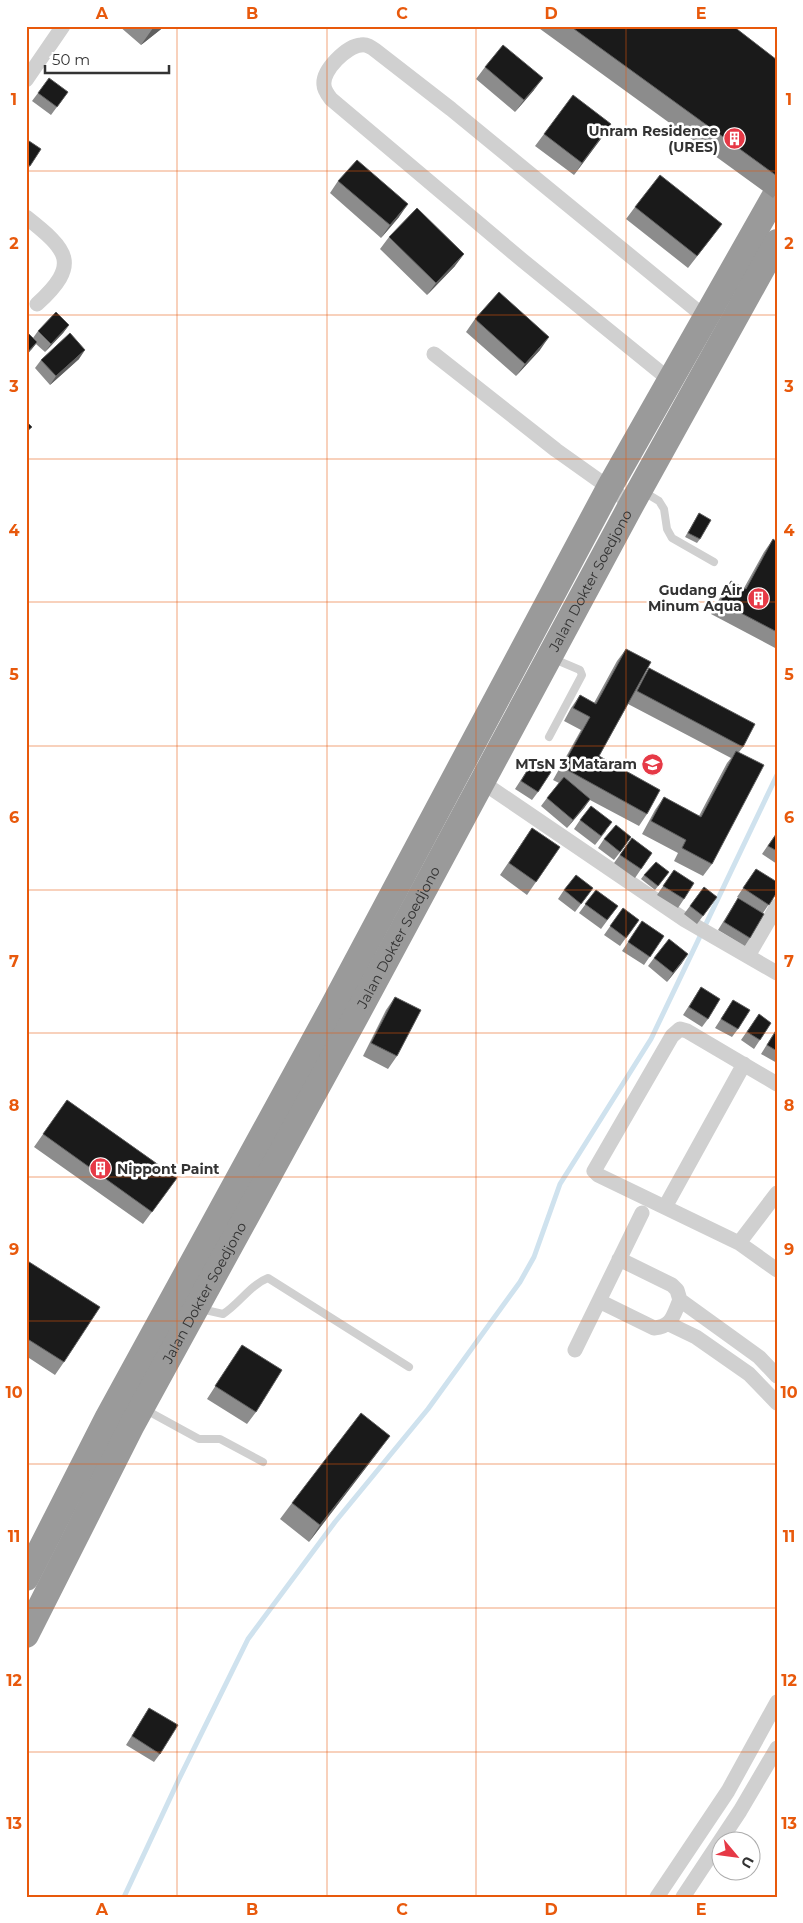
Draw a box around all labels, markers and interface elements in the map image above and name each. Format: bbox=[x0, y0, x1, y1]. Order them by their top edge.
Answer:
text: A bbox=[95, 4, 109, 23]
text: B bbox=[246, 4, 258, 23]
text: C bbox=[396, 4, 408, 23]
text: D bbox=[544, 4, 558, 23]
text: E bbox=[696, 4, 706, 23]
scale bar bbox=[45, 42, 169, 74]
text: 50 m bbox=[52, 50, 90, 69]
text: 1 bbox=[11, 90, 17, 109]
text: 1 bbox=[786, 90, 792, 109]
place label: Unram Residence (URES) bbox=[588, 122, 718, 156]
building icon: Unram Residence (URES) bbox=[722, 127, 746, 151]
text: 2 bbox=[9, 234, 19, 253]
text: 2 bbox=[784, 234, 794, 253]
text: 3 bbox=[8, 377, 19, 396]
text: 3 bbox=[783, 377, 794, 396]
street label: Jalan Dokter Soedjono bbox=[544, 506, 636, 656]
text: 4 bbox=[8, 521, 20, 540]
text: 4 bbox=[783, 521, 795, 540]
place label: Gudang Air Minum Aqua bbox=[648, 581, 742, 615]
building icon: Gudang Air Minum Aqua bbox=[746, 586, 770, 610]
text: 5 bbox=[9, 665, 19, 684]
text: 5 bbox=[784, 665, 794, 684]
school or university icon: MTsN 3 Mataram bbox=[641, 752, 665, 776]
place label: MTsN 3 Mataram bbox=[515, 755, 637, 773]
text: 6 bbox=[9, 808, 19, 827]
text: 6 bbox=[784, 808, 794, 827]
street label: Jalan Dokter Soedjono bbox=[352, 863, 444, 1012]
text: 7 bbox=[9, 952, 19, 971]
text: 7 bbox=[784, 952, 794, 971]
text: 8 bbox=[9, 1096, 19, 1115]
text: 8 bbox=[784, 1096, 794, 1115]
building icon: Nippont Paint bbox=[89, 1157, 113, 1181]
place label: Nippont Paint bbox=[117, 1160, 219, 1178]
street label: Jalan Dokter Soedjono bbox=[158, 1219, 251, 1368]
text: 9 bbox=[9, 1240, 19, 1259]
text: 9 bbox=[784, 1240, 794, 1259]
text: 10 bbox=[5, 1383, 23, 1402]
text: 10 bbox=[780, 1383, 798, 1402]
text: 11 bbox=[8, 1527, 20, 1546]
text: 11 bbox=[783, 1527, 795, 1546]
text: 12 bbox=[6, 1671, 22, 1690]
text: 12 bbox=[781, 1671, 797, 1690]
text: 13 bbox=[6, 1814, 22, 1833]
text: 13 bbox=[781, 1814, 797, 1833]
north arrow bbox=[710, 1830, 760, 1880]
text: U bbox=[737, 1853, 758, 1871]
text: A bbox=[95, 1900, 109, 1919]
text: B bbox=[246, 1900, 258, 1919]
text: C bbox=[396, 1900, 408, 1919]
text: D bbox=[544, 1900, 558, 1919]
text: E bbox=[696, 1900, 706, 1919]

